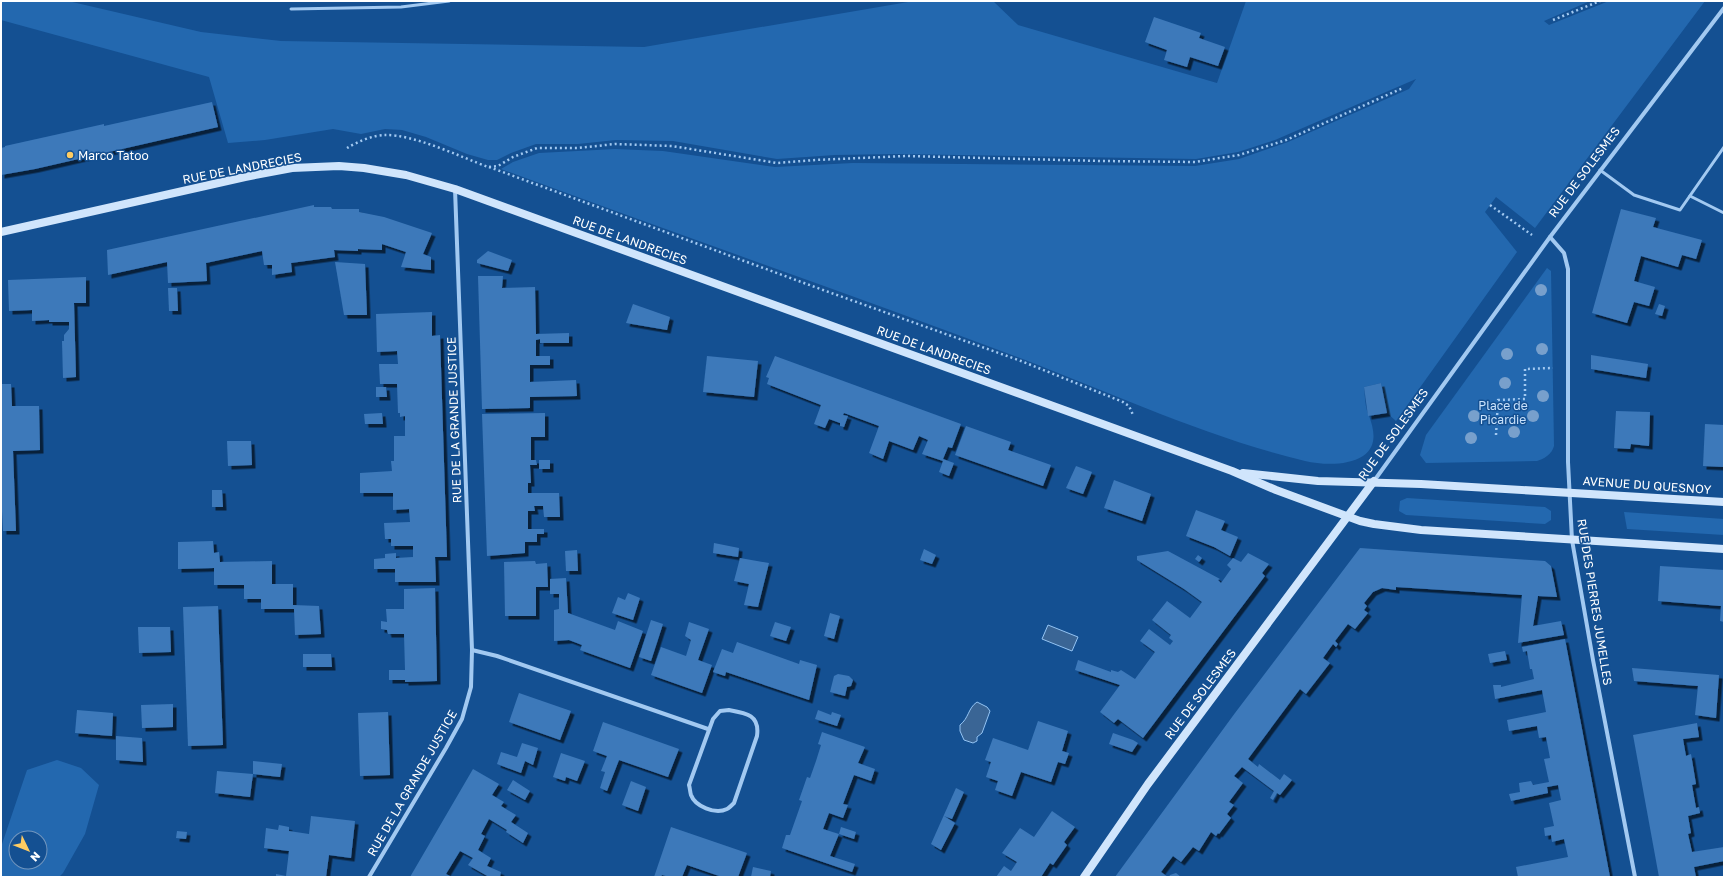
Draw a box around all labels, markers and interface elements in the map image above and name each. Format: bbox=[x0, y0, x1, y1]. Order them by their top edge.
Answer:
street label: RUE DE SOLESMES bbox=[1545, 123, 1623, 220]
place label: Marco Tatoo bbox=[78, 148, 149, 163]
street label: RUE DE LANDRECIES bbox=[181, 149, 303, 187]
marker: Marco Tatoo bbox=[65, 150, 75, 160]
street label: RUE DE LANDRECIES bbox=[571, 212, 690, 268]
street label: RUE DE LANDRECIES bbox=[875, 322, 994, 378]
street label: RUE DE LA GRANDE JUSTICE bbox=[444, 337, 464, 503]
street label: RUE DE SOLESMES bbox=[1355, 385, 1431, 483]
park label: Place de Picardie bbox=[1478, 398, 1528, 427]
street label: AVENUE DU QUESNOY bbox=[1582, 473, 1712, 497]
street label: RUE DES PIERRES JUMELLES bbox=[1574, 518, 1616, 687]
street label: RUE DE SOLESMES bbox=[1161, 645, 1239, 742]
street label: RUE DE LA GRANDE JUSTICE bbox=[364, 707, 460, 859]
north arrow bbox=[8, 830, 48, 870]
text: N bbox=[28, 850, 43, 865]

